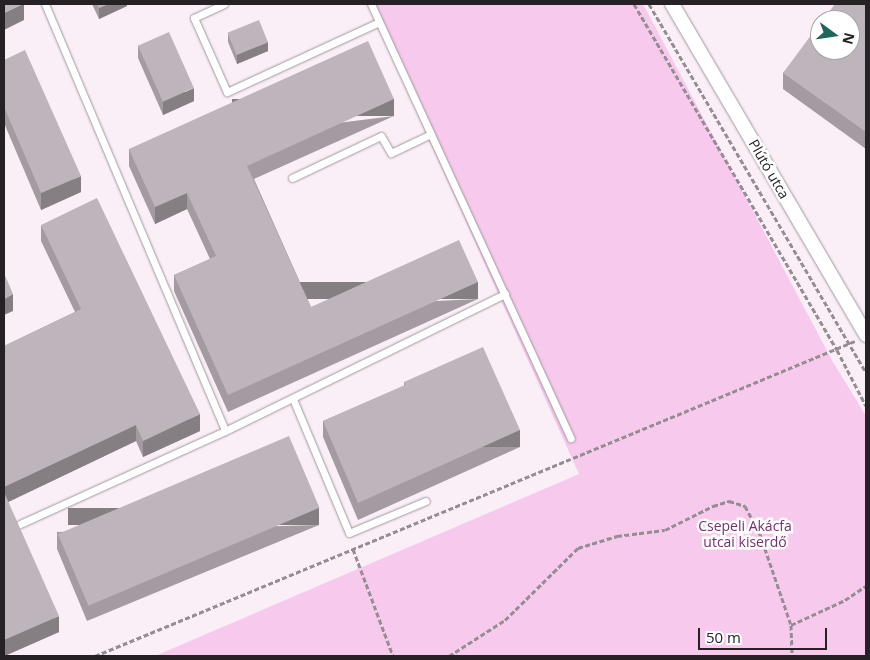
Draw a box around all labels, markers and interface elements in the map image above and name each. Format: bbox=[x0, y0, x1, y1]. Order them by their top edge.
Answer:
north arrow bbox=[810, 10, 860, 60]
text: N bbox=[838, 31, 860, 46]
street label: Plútó utca bbox=[745, 136, 793, 202]
park label: Csepeli Akácfa utcai kiserdő bbox=[698, 518, 792, 550]
scale bar bbox=[700, 618, 829, 650]
text: 50 m bbox=[706, 627, 741, 647]

